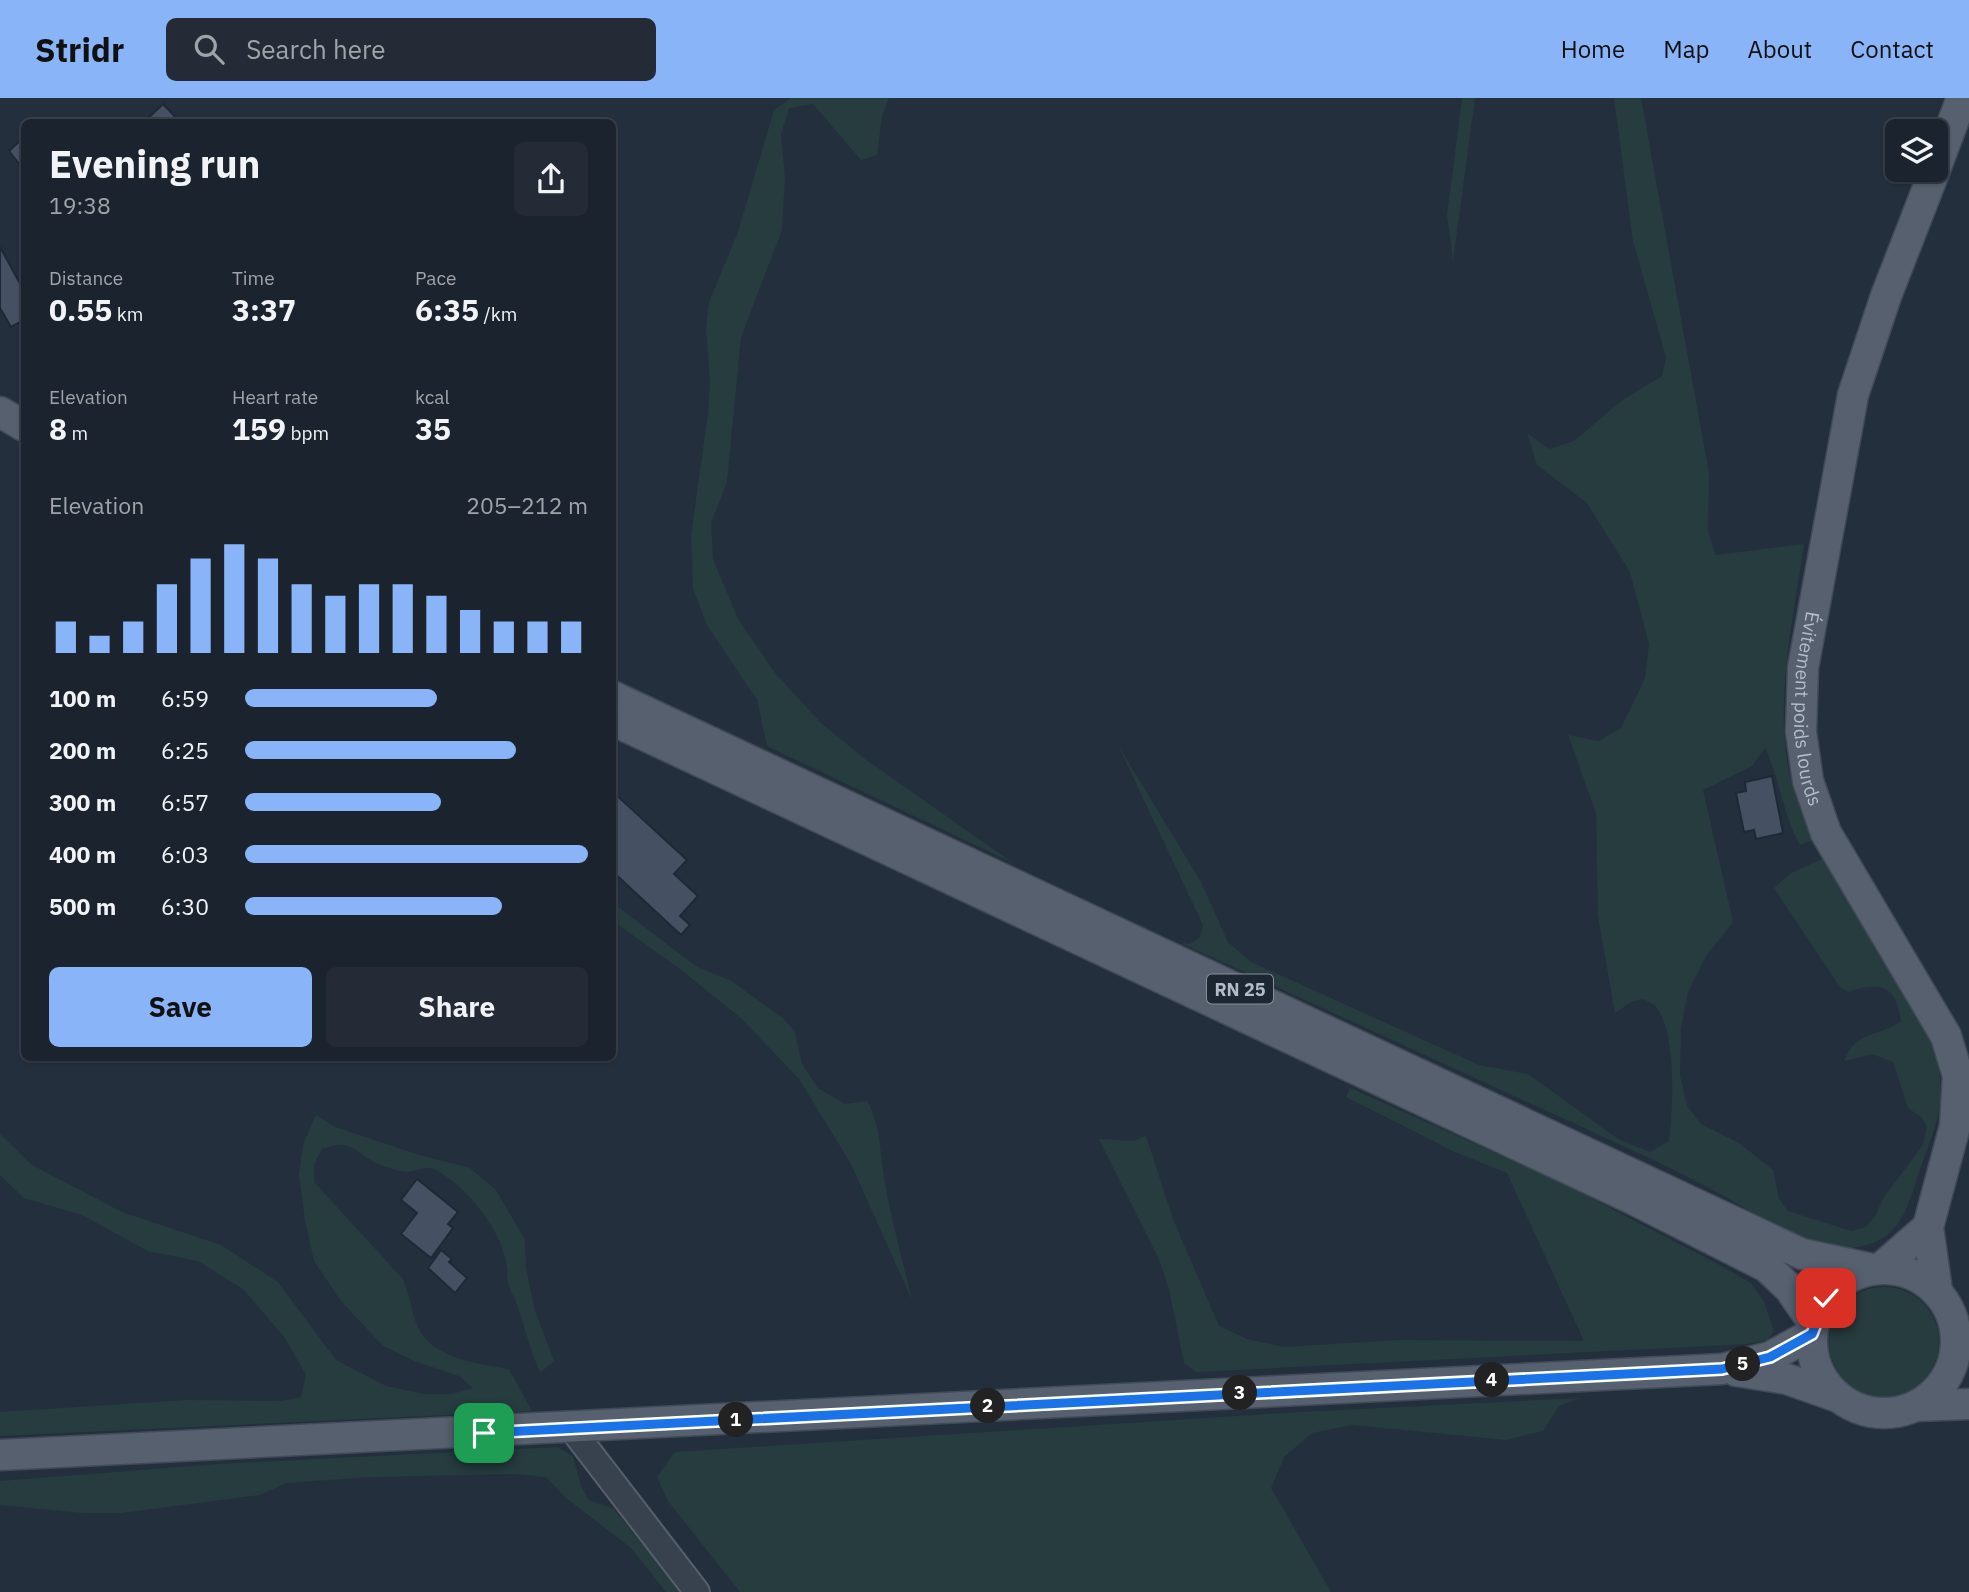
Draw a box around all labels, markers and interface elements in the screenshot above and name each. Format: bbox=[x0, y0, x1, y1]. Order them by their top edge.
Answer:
search box bbox=[166, 18, 656, 81]
text: Stridr bbox=[35, 28, 124, 71]
icon: search bbox=[190, 30, 228, 68]
text: Search here bbox=[246, 32, 386, 66]
text: Home bbox=[1561, 33, 1625, 65]
text: Map bbox=[1663, 33, 1709, 65]
text: About bbox=[1747, 33, 1812, 65]
text: Contact bbox=[1850, 33, 1934, 65]
map controls bbox=[1885, 119, 1948, 182]
button: layers bbox=[1885, 119, 1948, 182]
text: Evening run bbox=[49, 139, 260, 188]
button: share bbox=[514, 142, 588, 216]
text: 19:38 bbox=[49, 190, 111, 220]
text: Distance bbox=[49, 266, 123, 290]
text: Time bbox=[232, 266, 275, 290]
text: Pace bbox=[415, 266, 456, 290]
text: 0.55 bbox=[49, 290, 112, 329]
text: 3:37 bbox=[232, 290, 296, 329]
text: 6:35 bbox=[415, 290, 479, 329]
text: km bbox=[112, 302, 143, 326]
text: /km bbox=[479, 302, 517, 326]
text: Elevation bbox=[49, 385, 128, 409]
text: Heart rate bbox=[232, 385, 318, 409]
text: kcal bbox=[415, 385, 450, 409]
text: 8 bbox=[49, 409, 67, 448]
text: 159 bbox=[232, 409, 286, 448]
text: 35 bbox=[415, 409, 451, 448]
text: m bbox=[67, 421, 88, 445]
text: bpm bbox=[286, 421, 329, 445]
text: Elevation bbox=[49, 490, 144, 520]
text: 205–212 m bbox=[466, 490, 588, 520]
street label: Évitement poids lourds bbox=[1789, 610, 1828, 809]
text: 100 m bbox=[49, 683, 116, 713]
text: 6:59 bbox=[161, 683, 209, 713]
text: 200 m bbox=[49, 735, 116, 765]
text: 6:25 bbox=[161, 735, 209, 765]
text: 300 m bbox=[49, 787, 116, 817]
text: 6:57 bbox=[161, 787, 209, 817]
text: 400 m bbox=[49, 839, 116, 869]
text: 6:03 bbox=[161, 839, 209, 869]
text: 500 m bbox=[49, 891, 116, 921]
text: 6:30 bbox=[161, 891, 209, 921]
button: Save bbox=[49, 967, 312, 1047]
button: Share bbox=[326, 967, 588, 1047]
road number: RN 25 bbox=[1207, 974, 1273, 1004]
pin bbox=[1796, 1268, 1856, 1328]
icon: check bbox=[1807, 1279, 1845, 1317]
pin: 5 bbox=[1726, 1346, 1760, 1382]
text: 5 bbox=[1737, 1351, 1748, 1375]
pin: 4 bbox=[1474, 1362, 1510, 1398]
text: 4 bbox=[1486, 1367, 1497, 1391]
pin: 3 bbox=[1222, 1376, 1258, 1410]
text: 3 bbox=[1234, 1380, 1245, 1404]
pin: 2 bbox=[970, 1388, 1006, 1424]
text: 2 bbox=[982, 1393, 993, 1417]
pin: 1 bbox=[718, 1402, 754, 1438]
pin bbox=[454, 1403, 514, 1463]
text: 1 bbox=[730, 1407, 741, 1431]
icon: arrive bbox=[465, 1414, 503, 1452]

